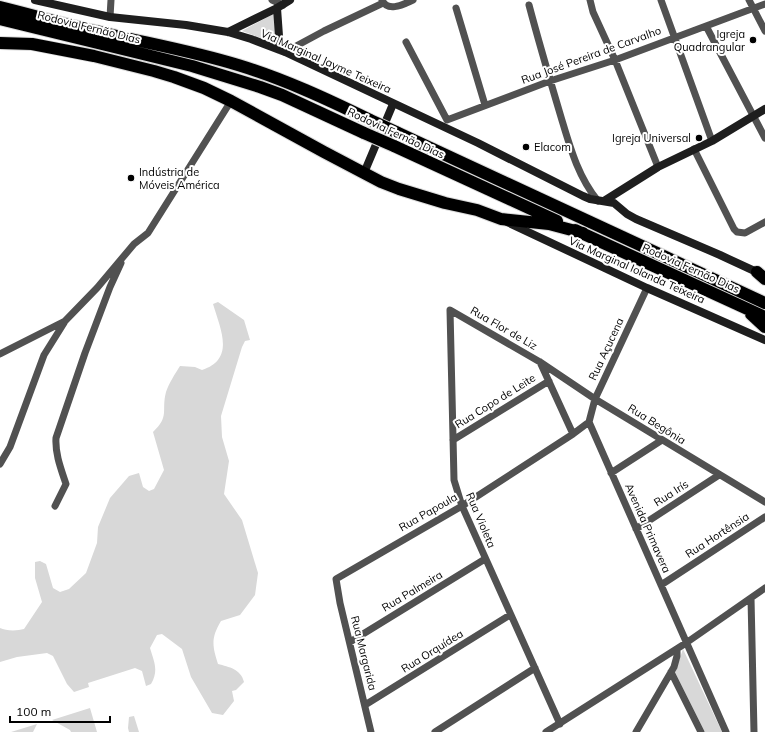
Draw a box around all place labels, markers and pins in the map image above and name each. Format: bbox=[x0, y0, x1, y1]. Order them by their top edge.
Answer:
place label: Igreja Quadrangular bbox=[674, 27, 745, 54]
marker: Igreja Quadrangular bbox=[748, 35, 758, 45]
place label: Igreja Universal bbox=[612, 131, 691, 145]
marker: Igreja Universal bbox=[694, 133, 704, 143]
place label: Elacom bbox=[534, 140, 571, 154]
marker: Elacom bbox=[521, 142, 531, 152]
place label: Indústria de Móveis América bbox=[139, 165, 220, 192]
marker: Indústria de Móveis América bbox=[126, 173, 136, 183]

